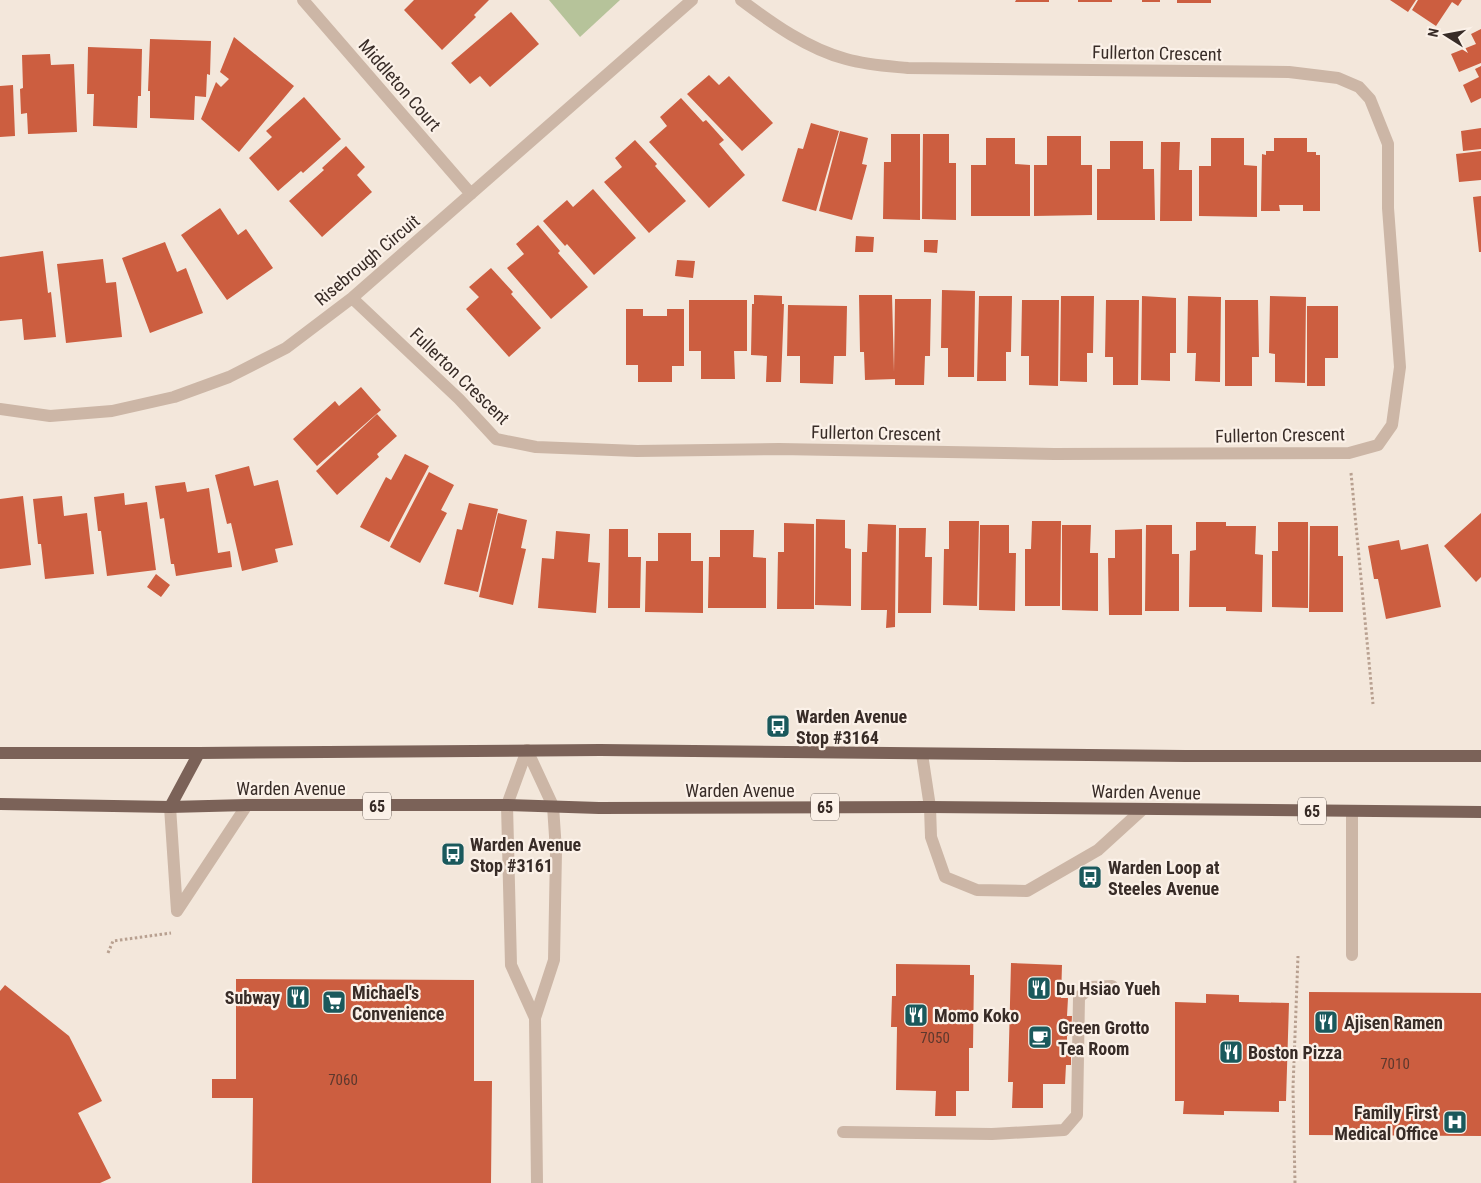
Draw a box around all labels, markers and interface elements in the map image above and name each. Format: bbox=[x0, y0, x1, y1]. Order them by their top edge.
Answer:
north arrow bbox=[1421, 10, 1471, 60]
text: N bbox=[1425, 27, 1442, 38]
street label: Middleton Court bbox=[355, 35, 445, 135]
street label: Fullerton Crescent bbox=[1092, 41, 1222, 65]
street label: Risebrough Circuit bbox=[310, 210, 424, 310]
street label: Fullerton Crescent bbox=[406, 323, 514, 429]
street label: Fullerton Crescent bbox=[811, 421, 941, 445]
street label: Fullerton Crescent bbox=[1215, 423, 1345, 447]
place label: Warden Avenue Stop #3164 bbox=[796, 706, 908, 748]
bus stop icon: Warden Avenue Stop #3164 bbox=[765, 713, 791, 739]
street label: Warden Avenue bbox=[236, 778, 346, 799]
street label: Warden Avenue bbox=[685, 780, 795, 801]
street label: Warden Avenue bbox=[1091, 781, 1201, 803]
road number: 65 bbox=[363, 792, 391, 819]
road number: 65 bbox=[811, 794, 839, 820]
road number: 65 bbox=[1298, 798, 1326, 824]
place label: Warden Avenue Stop #3161 bbox=[470, 834, 582, 876]
bus stop icon: Warden Avenue Stop #3161 bbox=[440, 841, 466, 867]
place label: Warden Loop at Steeles Avenue bbox=[1108, 857, 1220, 899]
bus stop icon: Warden Loop at Steeles Avenue bbox=[1077, 864, 1103, 890]
restaurant icon: Du Hsiao Yueh bbox=[1026, 975, 1052, 1001]
place label: Du Hsiao Yueh bbox=[1056, 978, 1160, 999]
place label: Michael's Convenience bbox=[352, 982, 445, 1024]
restaurant icon: Subway bbox=[285, 984, 311, 1010]
place label: Subway bbox=[225, 987, 280, 1008]
supermarket icon: Michael's Convenience bbox=[321, 989, 347, 1015]
restaurant icon: Momo Koko bbox=[903, 1002, 929, 1028]
place label: Momo Koko bbox=[934, 1005, 1019, 1026]
restaurant icon: Ajisen Ramen bbox=[1313, 1009, 1339, 1035]
place label: Ajisen Ramen bbox=[1344, 1012, 1443, 1033]
place label: Green Grotto Tea Room bbox=[1058, 1017, 1149, 1059]
cafe icon: Green Grotto Tea Room bbox=[1027, 1024, 1053, 1050]
house number: 7050 bbox=[920, 1029, 950, 1047]
restaurant icon: Boston Pizza bbox=[1218, 1039, 1244, 1065]
place label: Boston Pizza bbox=[1248, 1042, 1342, 1063]
house number: 7010 bbox=[1380, 1055, 1410, 1073]
house number: 7060 bbox=[328, 1071, 358, 1089]
place label: Family First Medical Office bbox=[1334, 1102, 1438, 1144]
hospital icon: Family First Medical Office bbox=[1442, 1109, 1468, 1135]

